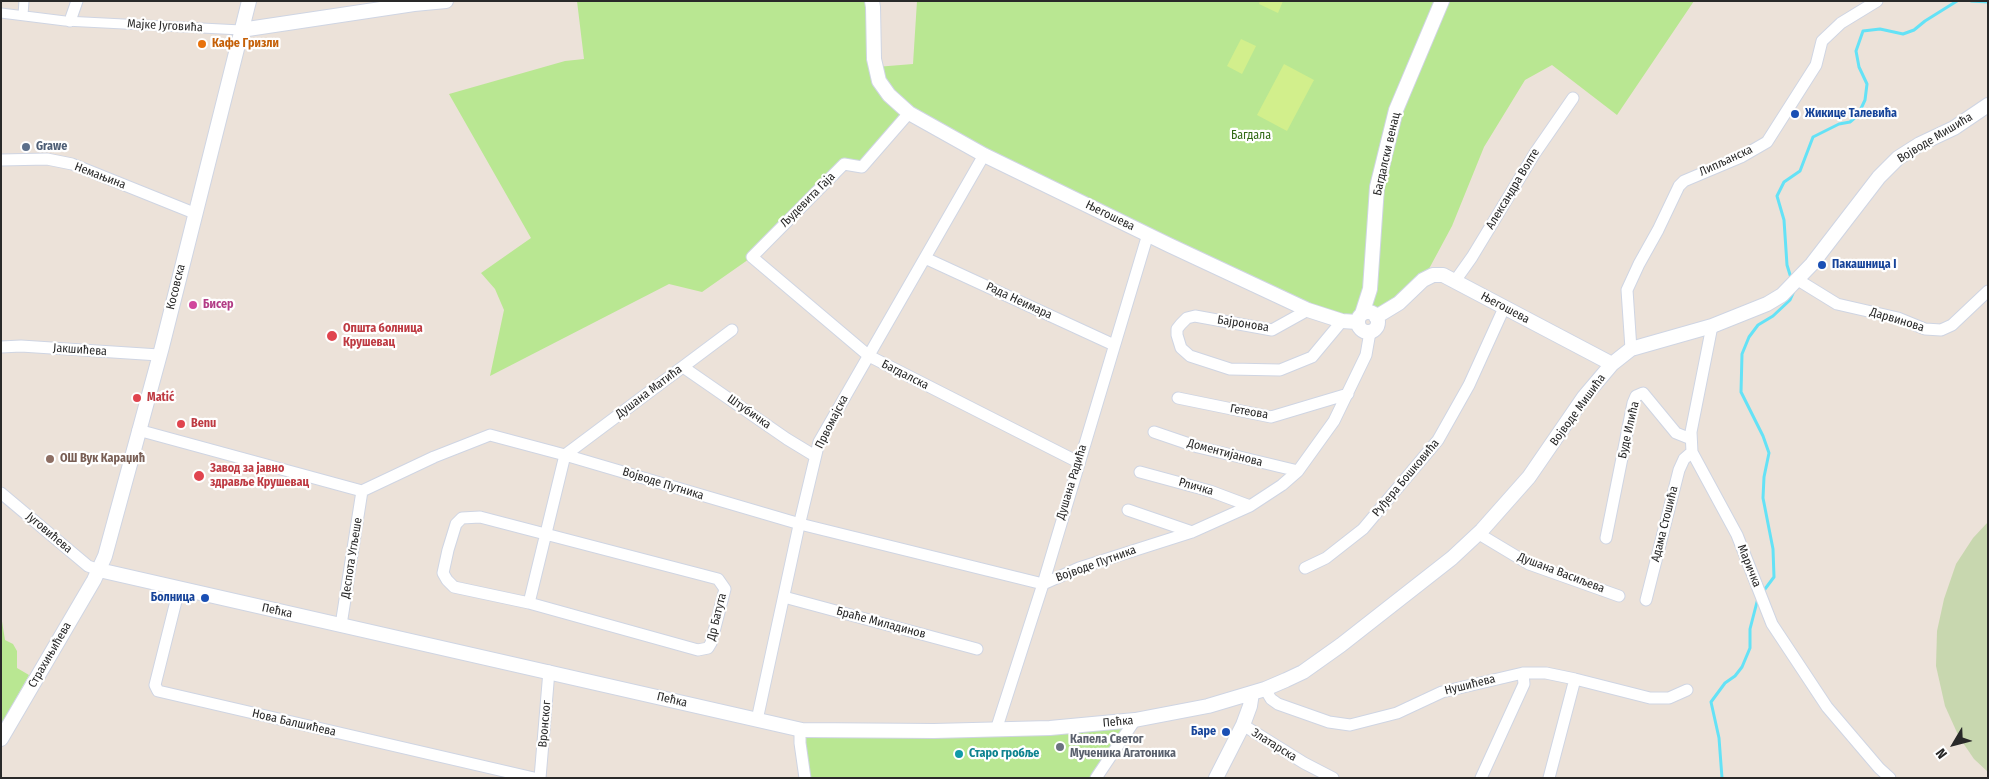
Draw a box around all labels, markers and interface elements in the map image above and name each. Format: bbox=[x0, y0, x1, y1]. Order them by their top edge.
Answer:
street label: Мајке Југовића bbox=[127, 17, 203, 35]
place label: Кафе Гризли bbox=[212, 37, 279, 51]
marker: Кафе Гризли bbox=[196, 38, 208, 50]
place label: Жикице Талевића bbox=[1805, 107, 1897, 121]
marker: Жикице Талевића bbox=[1789, 108, 1801, 120]
street label: Војводе Мишића bbox=[1895, 110, 1975, 166]
street label: Багдалски венац bbox=[1370, 111, 1404, 197]
park label: Багдала bbox=[1231, 129, 1271, 143]
place label: Grawe bbox=[36, 140, 67, 154]
marker: Grawe bbox=[20, 141, 32, 153]
street label: Липљанска bbox=[1697, 142, 1755, 180]
street label: Александра Волте bbox=[1483, 146, 1543, 232]
street label: Немањина bbox=[72, 160, 128, 192]
street label: Људевита Гаја bbox=[778, 170, 838, 230]
street label: Његошева bbox=[1083, 198, 1137, 234]
place label: Пакашница I bbox=[1832, 258, 1896, 272]
marker: Пакашница I bbox=[1816, 259, 1828, 271]
street label: Косовска bbox=[163, 263, 189, 311]
street label: Рада Неимара bbox=[984, 279, 1054, 323]
street label: Његошева bbox=[1478, 289, 1532, 327]
place label: Бисер bbox=[203, 298, 234, 312]
marker: Бисер bbox=[187, 299, 199, 311]
street label: Дарвинова bbox=[1868, 305, 1926, 335]
street label: Бајронова bbox=[1216, 313, 1270, 335]
place label: Општа болница Крушевац bbox=[343, 322, 423, 350]
marker: Општа болница Крушевац bbox=[325, 329, 339, 343]
street label: Јакшићева bbox=[53, 341, 107, 359]
street label: Багдалска bbox=[879, 357, 931, 393]
street label: Душана Матића bbox=[613, 362, 685, 422]
street label: Војводе Мишића bbox=[1547, 371, 1609, 449]
place label: Matić bbox=[147, 391, 174, 405]
marker: Matić bbox=[131, 392, 143, 404]
street label: Штубичка bbox=[724, 392, 774, 432]
street label: Првомајска bbox=[812, 393, 852, 451]
street label: Буде Илића bbox=[1615, 400, 1643, 460]
street label: Гетеова bbox=[1229, 402, 1269, 422]
place label: Benu bbox=[191, 417, 216, 431]
marker: Benu bbox=[175, 418, 187, 430]
street label: Доментијанова bbox=[1186, 436, 1264, 470]
street label: Руђера Бошковића bbox=[1369, 436, 1443, 520]
street label: Душана Радића bbox=[1054, 443, 1090, 521]
place label: ОШ Вук Караџић bbox=[60, 452, 145, 466]
marker: ОШ Вук Караџић bbox=[44, 453, 56, 465]
place label: Завод за јавно здравље Крушевац bbox=[210, 462, 309, 490]
street label: Војводе Путника bbox=[621, 465, 705, 503]
marker: Завод за јавно здравље Крушевац bbox=[192, 469, 206, 483]
street label: Рличка bbox=[1177, 475, 1215, 499]
street label: Адама Стошића bbox=[1649, 484, 1681, 564]
street label: Југовићева bbox=[23, 510, 75, 556]
street label: Деспота Угљеше bbox=[338, 516, 366, 600]
street label: Војводе Путника bbox=[1054, 543, 1138, 585]
street label: Маричка bbox=[1734, 543, 1764, 589]
street label: Душана Васиљева bbox=[1516, 550, 1606, 596]
place label: Болница bbox=[151, 591, 195, 605]
marker: Болница bbox=[199, 592, 211, 604]
street label: Др Батута bbox=[704, 592, 730, 642]
street label: Пећка bbox=[260, 601, 294, 621]
street label: Браће Миладинов bbox=[835, 604, 927, 642]
street label: Страхињићева bbox=[25, 620, 75, 690]
street label: Нушићева bbox=[1443, 672, 1497, 698]
street label: Пећка bbox=[655, 690, 689, 710]
street label: Вронског bbox=[536, 700, 554, 748]
street label: Нова Балшићева bbox=[251, 706, 337, 740]
street label: Пећка bbox=[1102, 713, 1134, 731]
north arrow bbox=[1929, 719, 1979, 769]
place label: Баре bbox=[1191, 725, 1216, 739]
street label: Златарска bbox=[1249, 725, 1299, 765]
marker: Баре bbox=[1220, 726, 1232, 738]
place label: Капела Светог Мученика Агатоника bbox=[1070, 733, 1176, 761]
marker: Капела Светог Мученика Агатоника bbox=[1054, 741, 1066, 753]
text: N bbox=[1932, 745, 1951, 762]
place label: Старо гробље bbox=[969, 747, 1039, 761]
marker: Старо гробље bbox=[953, 748, 965, 760]

